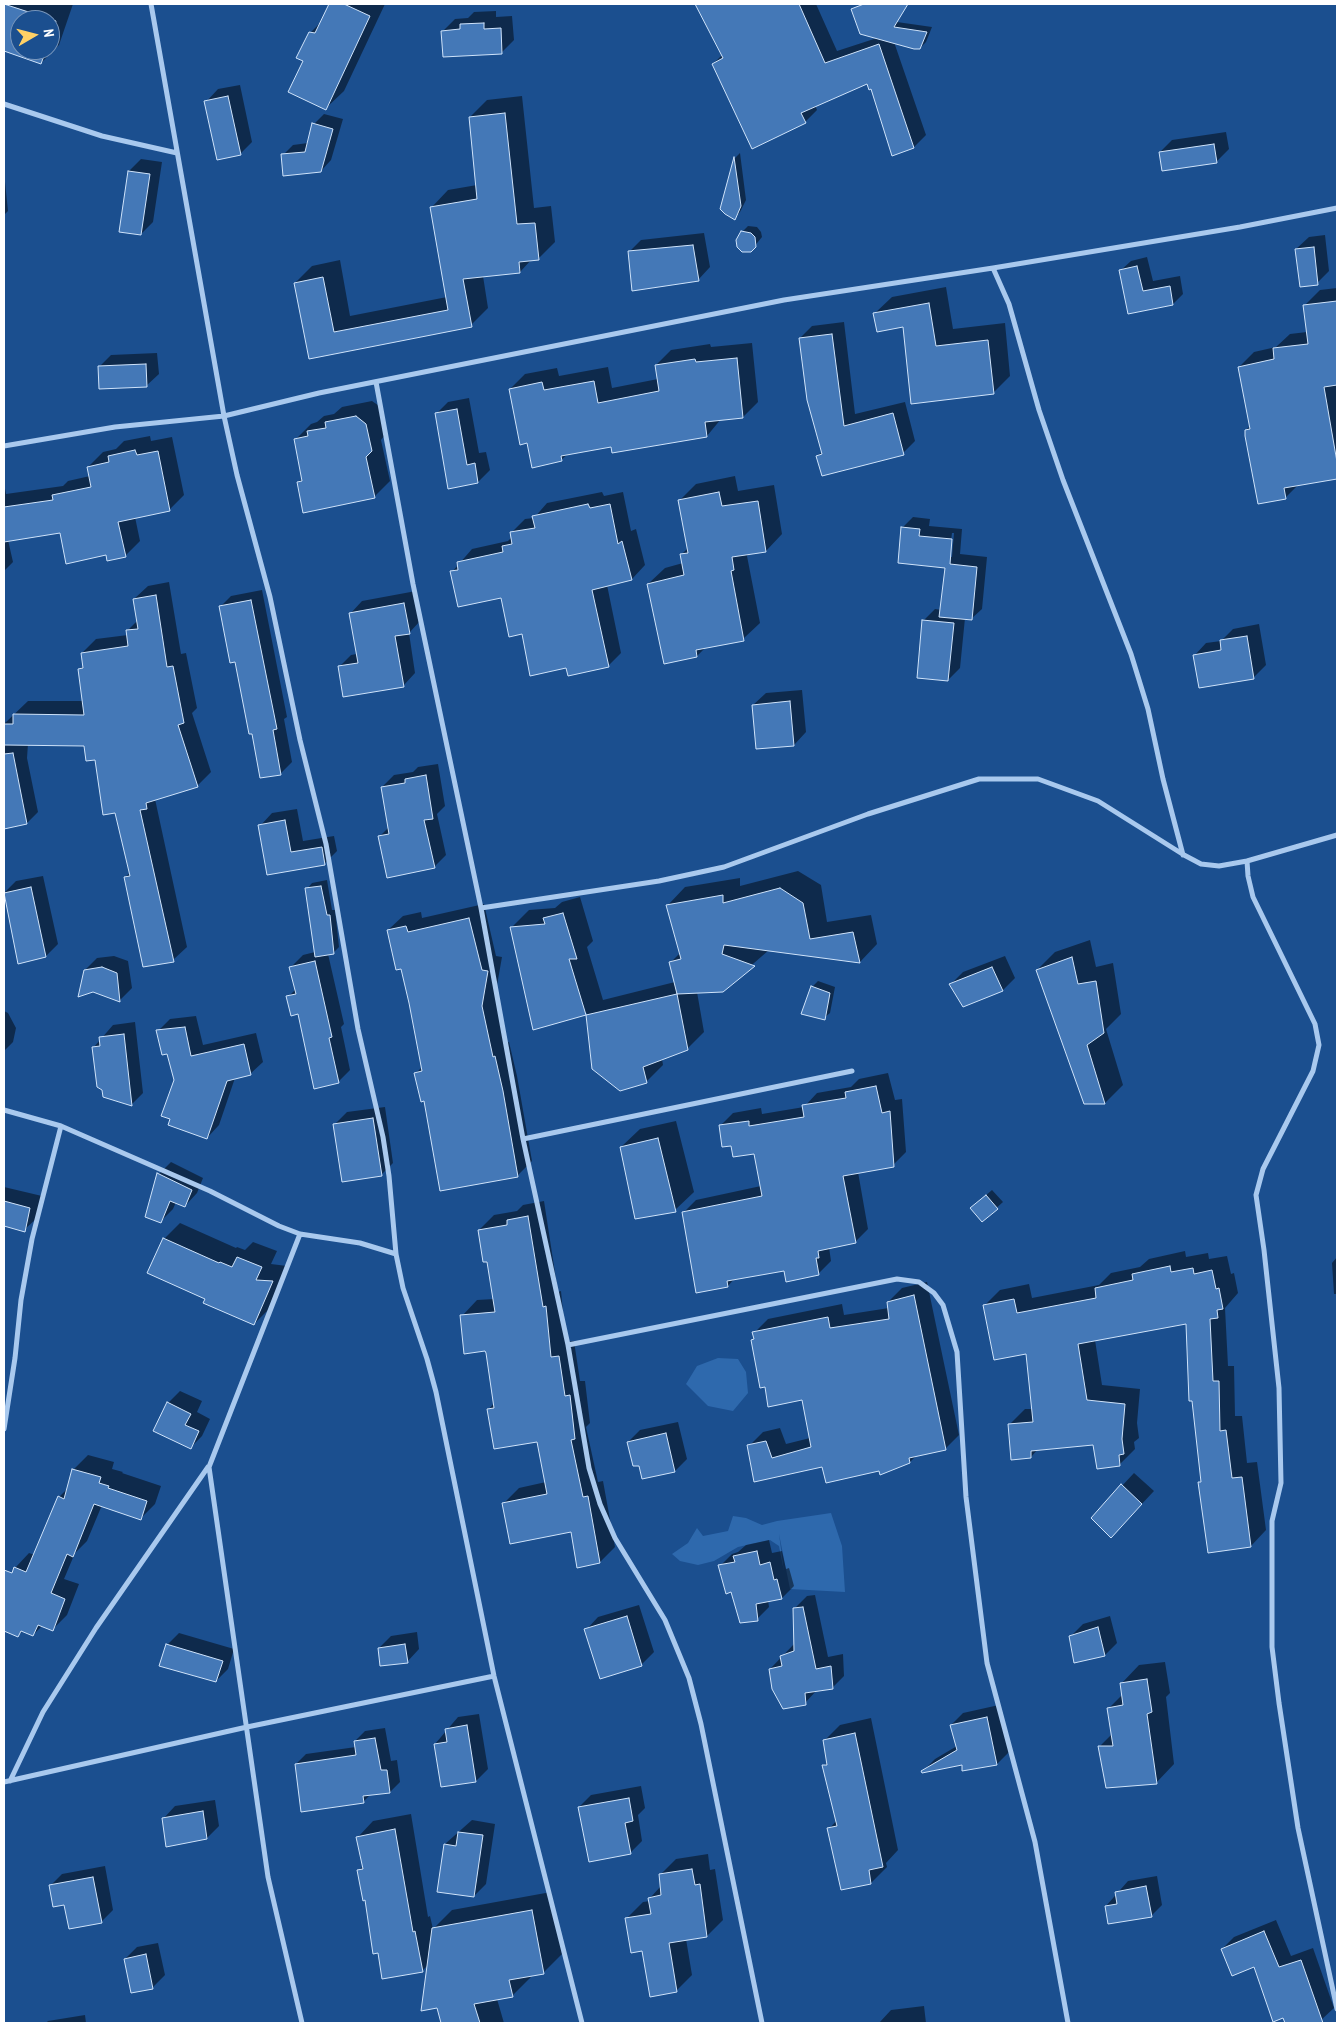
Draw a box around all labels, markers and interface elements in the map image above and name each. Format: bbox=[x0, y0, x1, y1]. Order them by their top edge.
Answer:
north arrow bbox=[10, 10, 60, 60]
text: N bbox=[39, 28, 58, 38]

